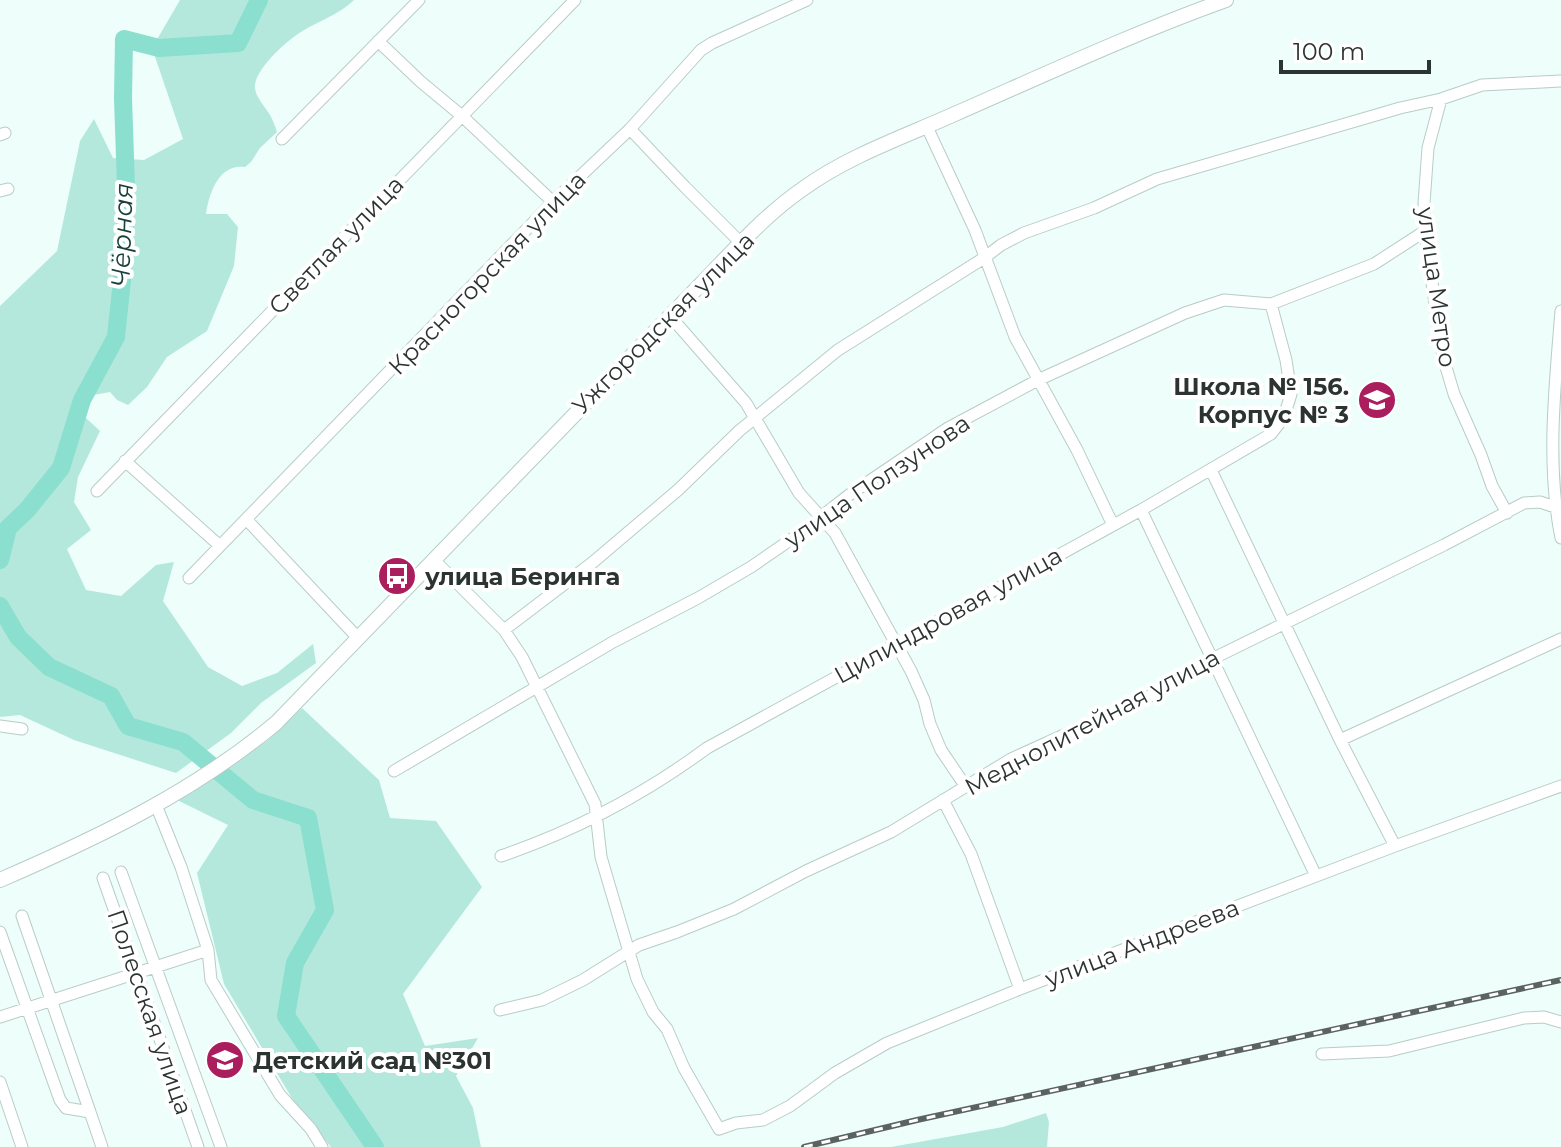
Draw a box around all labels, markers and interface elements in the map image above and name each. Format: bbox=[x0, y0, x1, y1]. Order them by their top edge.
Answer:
scale bar bbox=[1281, 24, 1429, 74]
text: 100 m bbox=[1293, 37, 1365, 66]
street label: Красногорская улица bbox=[382, 165, 592, 381]
street label: Светлая улица bbox=[263, 170, 409, 320]
water label: Чёрная bbox=[104, 182, 140, 288]
street label: улица Метро bbox=[1411, 204, 1463, 369]
street label: Ужгородская улица bbox=[566, 226, 760, 420]
place label: Школа № 156. Корпус № 3 bbox=[1173, 372, 1349, 429]
school or university icon: Школа № 156. Корпус № 3 bbox=[1356, 379, 1398, 421]
street label: улица Ползунова bbox=[778, 408, 975, 554]
street label: Цилиндровая улица bbox=[829, 540, 1067, 690]
bus stop icon: улица Беринга bbox=[376, 555, 418, 597]
place label: улица Беринга bbox=[424, 562, 620, 591]
street label: Меднолитейная улица bbox=[960, 642, 1224, 802]
street label: улица Андреева bbox=[1040, 893, 1243, 994]
street label: Полесская улица bbox=[101, 906, 199, 1118]
school or university icon: Детский сад №301 bbox=[204, 1039, 246, 1081]
place label: Детский сад №301 bbox=[253, 1046, 492, 1075]

